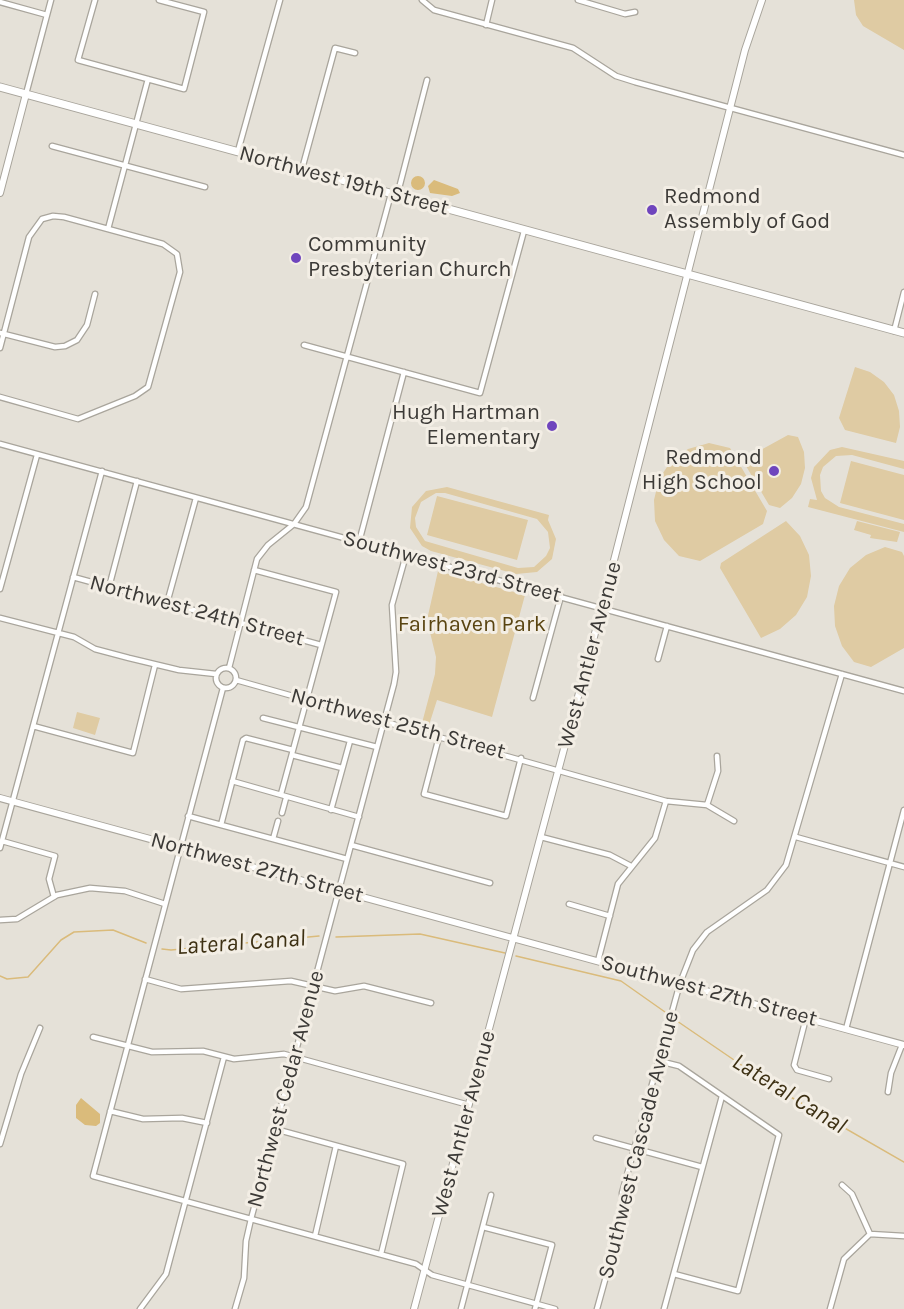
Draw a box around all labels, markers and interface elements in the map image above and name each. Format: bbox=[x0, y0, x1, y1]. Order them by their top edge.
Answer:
street label: Northwest 19th Street bbox=[236, 140, 452, 222]
place label: Redmond Assembly of God bbox=[664, 184, 830, 236]
marker: Redmond Assembly of God bbox=[645, 203, 659, 217]
place label: Community Presbyterian Church bbox=[308, 232, 512, 284]
marker: Community Presbyterian Church bbox=[289, 251, 303, 265]
place label: Hugh Hartman Elementary bbox=[392, 400, 540, 452]
marker: Hugh Hartman Elementary bbox=[545, 419, 559, 433]
place label: Redmond High School bbox=[642, 445, 762, 496]
marker: Redmond High School bbox=[767, 464, 781, 478]
street label: Southwest 23rd Street bbox=[340, 525, 564, 609]
street label: West Antler Avenue bbox=[552, 559, 628, 751]
street label: Northwest 24th Street bbox=[87, 570, 307, 652]
park label: Fairhaven Park bbox=[398, 612, 546, 638]
street label: Northwest 25th Street bbox=[288, 683, 508, 765]
street label: Northwest 27th Street bbox=[148, 827, 366, 909]
water label: Lateral Canal bbox=[175, 924, 307, 962]
street label: Southwest 27th Street bbox=[598, 949, 820, 1033]
street label: Northwest Cedar Avenue bbox=[242, 968, 330, 1210]
street label: Southwest Cascade Avenue bbox=[593, 1008, 685, 1282]
street label: West Antler Avenue bbox=[426, 1028, 502, 1220]
water label: Lateral Canal bbox=[726, 1047, 852, 1141]

